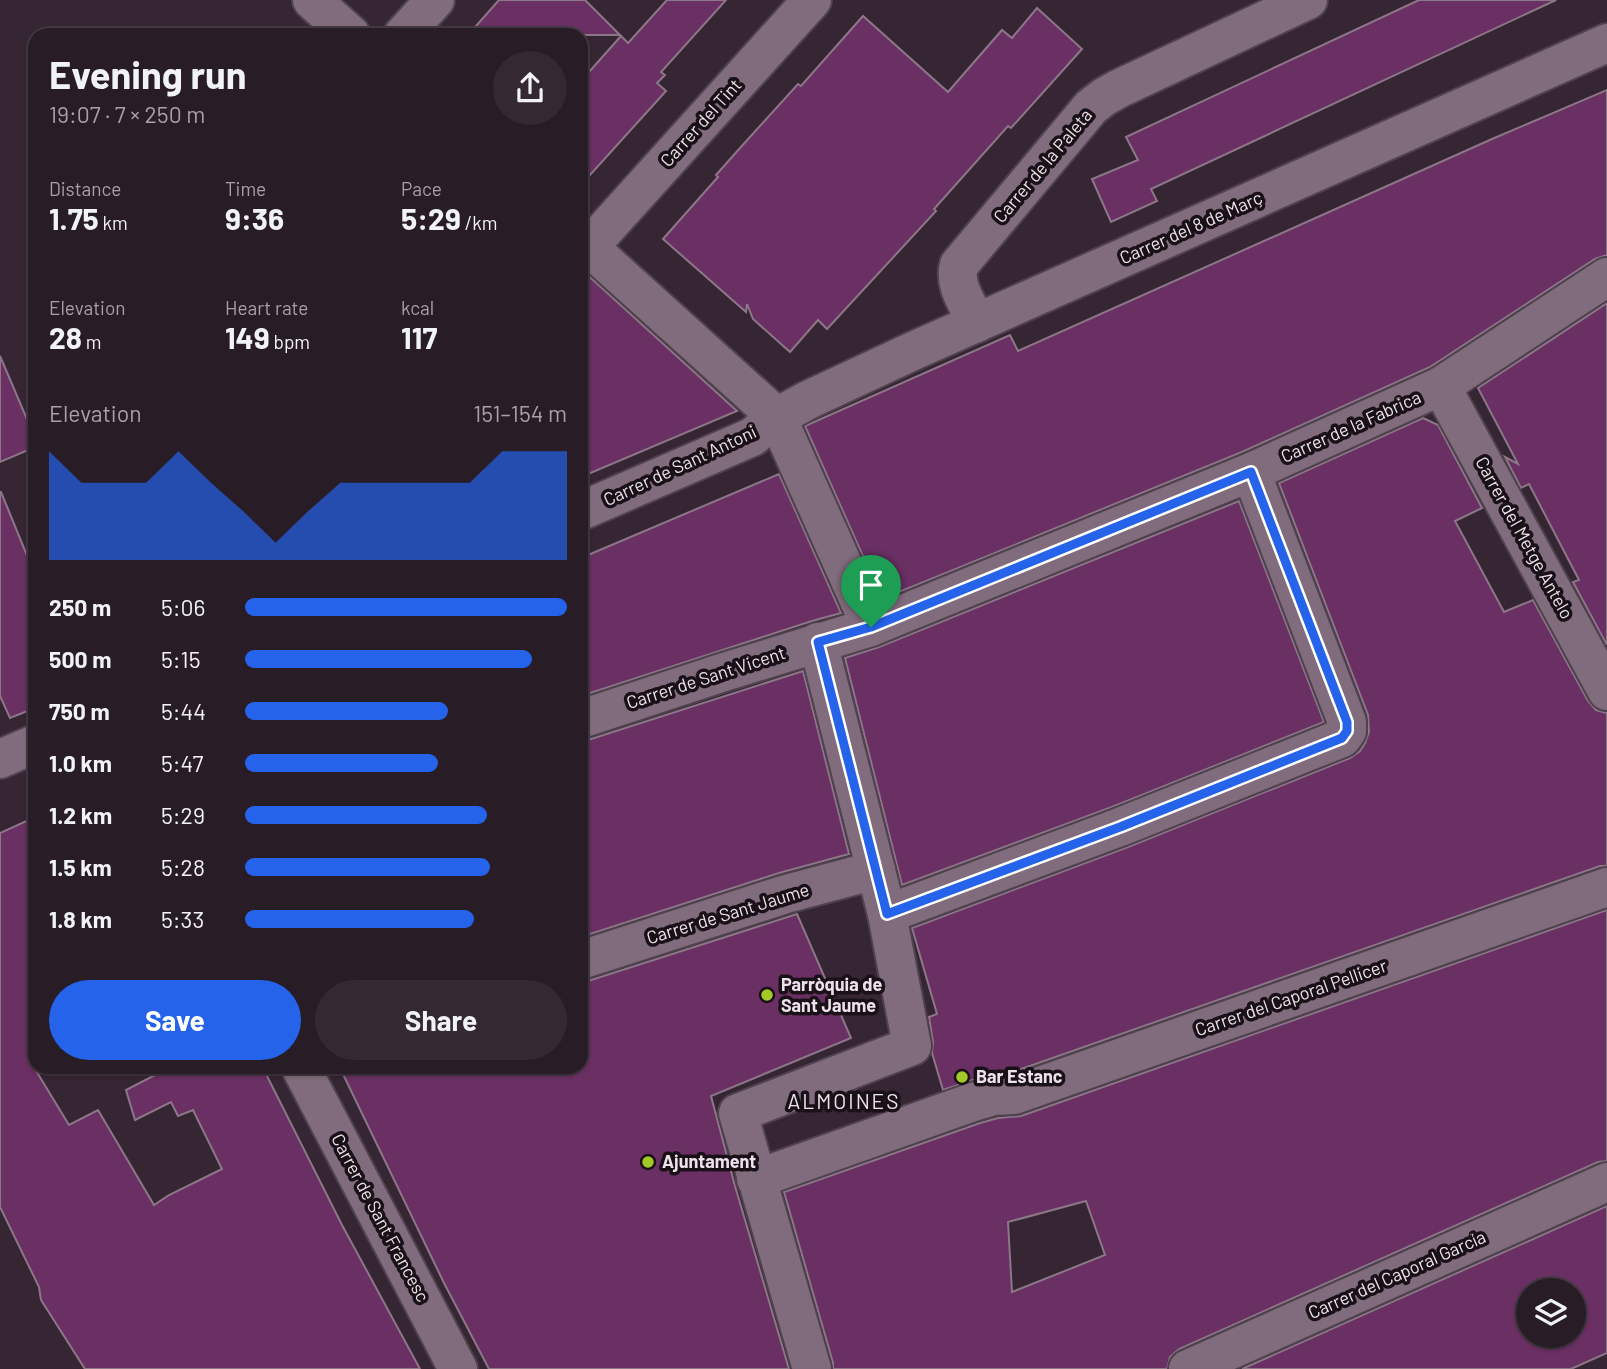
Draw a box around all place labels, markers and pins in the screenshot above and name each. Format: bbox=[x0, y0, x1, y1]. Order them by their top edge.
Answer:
pin bbox=[841, 555, 901, 627]
place label: Parròquia de Sant Jaume bbox=[781, 973, 882, 1016]
marker: Parròquia de Sant Jaume bbox=[759, 987, 775, 1003]
place label: Bar Estanc bbox=[976, 1065, 1063, 1087]
marker: Bar Estanc bbox=[954, 1069, 970, 1085]
place label: Ajuntament bbox=[662, 1150, 756, 1172]
marker: Ajuntament bbox=[640, 1154, 656, 1170]

